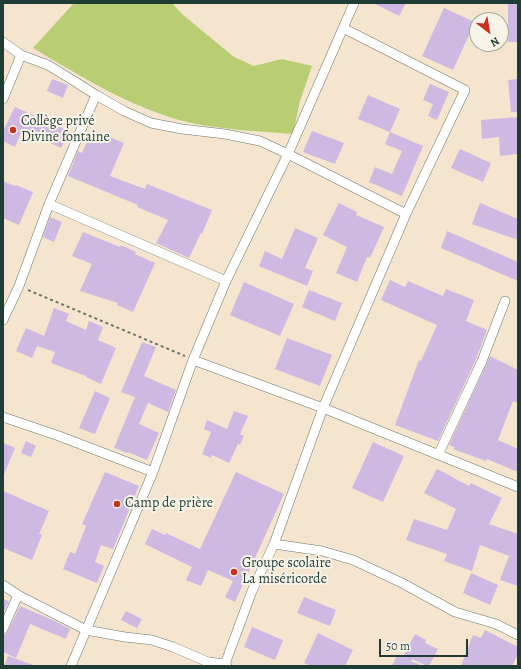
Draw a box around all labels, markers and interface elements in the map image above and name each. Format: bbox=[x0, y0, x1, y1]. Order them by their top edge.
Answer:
north arrow bbox=[469, 12, 509, 52]
text: N bbox=[488, 33, 502, 50]
place label: Collège privé Divine fontaine bbox=[21, 114, 110, 146]
marker: Collège privé Divine fontaine bbox=[8, 125, 18, 135]
place label: Camp de prière bbox=[125, 496, 213, 512]
marker: Camp de prière bbox=[112, 499, 122, 509]
place label: Groupe scolaire La miséricorde bbox=[242, 556, 331, 588]
marker: Groupe scolaire La miséricorde bbox=[229, 567, 239, 577]
scale bar bbox=[381, 631, 470, 657]
text: 50 m bbox=[386, 638, 410, 654]

